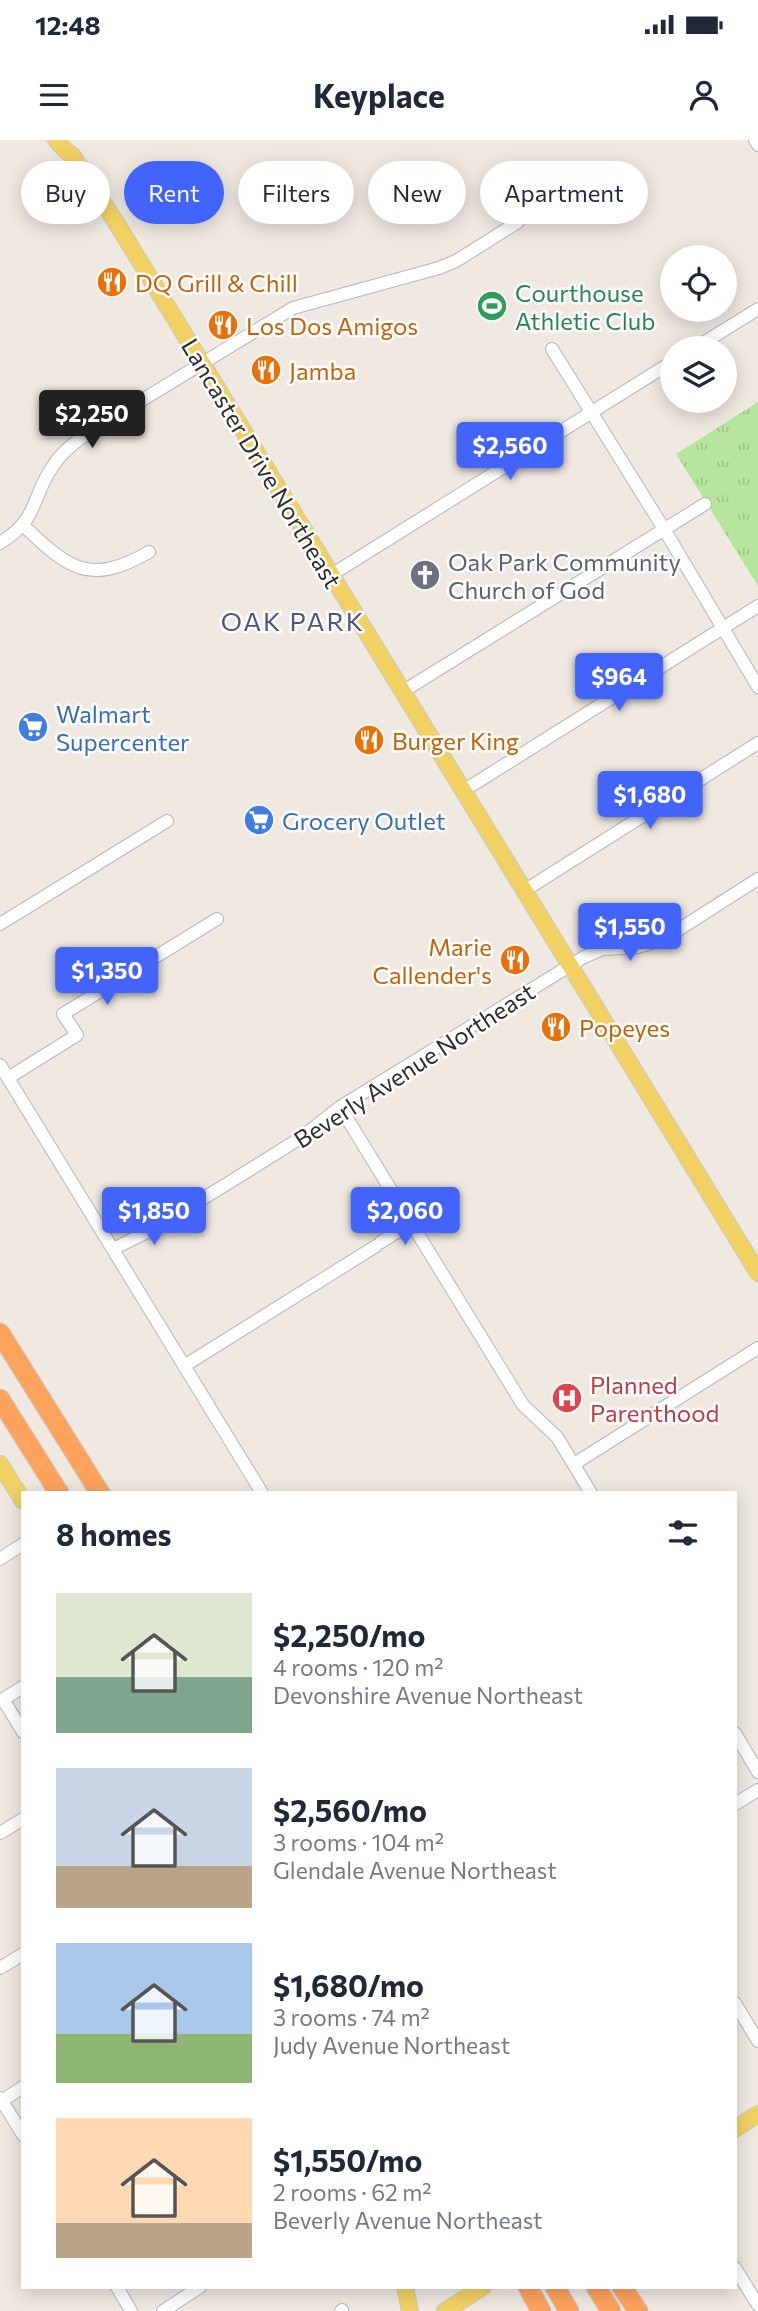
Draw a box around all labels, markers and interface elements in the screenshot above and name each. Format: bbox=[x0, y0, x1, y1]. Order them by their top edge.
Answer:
text: 12:48 bbox=[35, 9, 100, 40]
text: Keyplace bbox=[313, 75, 445, 115]
icon: menu bbox=[35, 76, 73, 114]
icon: person bbox=[685, 76, 723, 114]
chip: Buy bbox=[21, 161, 110, 224]
chip: Rent bbox=[124, 161, 224, 224]
chip: Filters bbox=[238, 161, 354, 224]
chip: New bbox=[368, 161, 466, 224]
chip: Apartment bbox=[480, 161, 648, 224]
map controls bbox=[660, 245, 737, 413]
button: locate bbox=[660, 245, 737, 322]
restaurant icon: DQ Grill & Chill bbox=[95, 265, 129, 299]
place label: DQ Grill & Chill bbox=[135, 268, 298, 297]
place label: Courthouse Athletic Club bbox=[515, 278, 655, 335]
sports icon: Courthouse Athletic Club bbox=[475, 289, 509, 323]
restaurant icon: Los Dos Amigos bbox=[206, 308, 240, 342]
place label: Los Dos Amigos bbox=[246, 311, 418, 340]
street label: Lancaster Drive Northeast bbox=[176, 333, 348, 593]
button: layers bbox=[660, 336, 737, 413]
restaurant icon: Jamba bbox=[249, 353, 283, 387]
place label: Jamba bbox=[289, 356, 356, 385]
pin: $2,250 bbox=[35, 390, 149, 450]
text: $2,250 bbox=[55, 399, 129, 427]
pin: $2,560 bbox=[453, 422, 567, 482]
text: $2,560 bbox=[473, 431, 547, 459]
place label: Oak Park Community Church of God bbox=[448, 547, 681, 604]
church icon: Oak Park Community Church of God bbox=[408, 558, 442, 592]
district label: OAK PARK bbox=[221, 605, 365, 636]
pin: $964 bbox=[578, 654, 660, 713]
text: $964 bbox=[591, 662, 647, 690]
place label: Walmart Supercenter bbox=[56, 699, 190, 756]
supermarket icon: Walmart Supercenter bbox=[16, 710, 50, 744]
restaurant icon: Burger King bbox=[352, 723, 386, 757]
place label: Burger King bbox=[392, 726, 519, 755]
pin: $1,680 bbox=[593, 772, 707, 831]
text: $1,680 bbox=[614, 780, 686, 808]
supermarket icon: Grocery Outlet bbox=[242, 803, 276, 837]
place label: Grocery Outlet bbox=[282, 806, 446, 835]
pin: $1,550 bbox=[573, 904, 687, 963]
text: $1,550 bbox=[594, 912, 666, 940]
place label: Marie Callender's bbox=[373, 932, 492, 989]
restaurant icon: Marie Callender's bbox=[498, 943, 532, 977]
pin: $1,350 bbox=[50, 948, 164, 1007]
text: $1,350 bbox=[71, 956, 143, 984]
street label: Beverly Avenue Northeast bbox=[288, 976, 540, 1154]
restaurant icon: Popeyes bbox=[539, 1010, 573, 1044]
place label: Popeyes bbox=[579, 1013, 670, 1042]
pin: $1,850 bbox=[97, 1188, 211, 1247]
pin: $2,060 bbox=[348, 1188, 462, 1247]
text: $1,850 bbox=[118, 1196, 190, 1224]
text: $2,060 bbox=[367, 1196, 443, 1224]
place label: Planned Parenthood bbox=[590, 1370, 719, 1427]
hospital icon: Planned Parenthood bbox=[550, 1381, 584, 1415]
icon: filters bbox=[664, 1514, 702, 1552]
text: 8 homes bbox=[56, 1515, 172, 1552]
text: $2,250/mo bbox=[273, 1616, 425, 1653]
icon: home bbox=[112, 1621, 196, 1705]
text: 4 rooms · 120 m² bbox=[273, 1653, 444, 1681]
text: Devonshire Avenue Northeast bbox=[273, 1681, 583, 1709]
text: $2,560/mo bbox=[273, 1791, 427, 1828]
icon: home bbox=[112, 1796, 196, 1880]
text: 3 rooms · 104 m² bbox=[273, 1828, 444, 1856]
text: Glendale Avenue Northeast bbox=[273, 1856, 557, 1884]
text: $1,680/mo bbox=[273, 1966, 424, 2003]
icon: home bbox=[112, 1971, 196, 2055]
text: 3 rooms · 74 m² bbox=[273, 2003, 430, 2031]
text: Judy Avenue Northeast bbox=[273, 2031, 510, 2059]
text: $1,550/mo bbox=[273, 2141, 422, 2178]
icon: home bbox=[112, 2146, 196, 2230]
text: 2 rooms · 62 m² bbox=[273, 2178, 432, 2206]
text: Beverly Avenue Northeast bbox=[273, 2206, 543, 2234]

